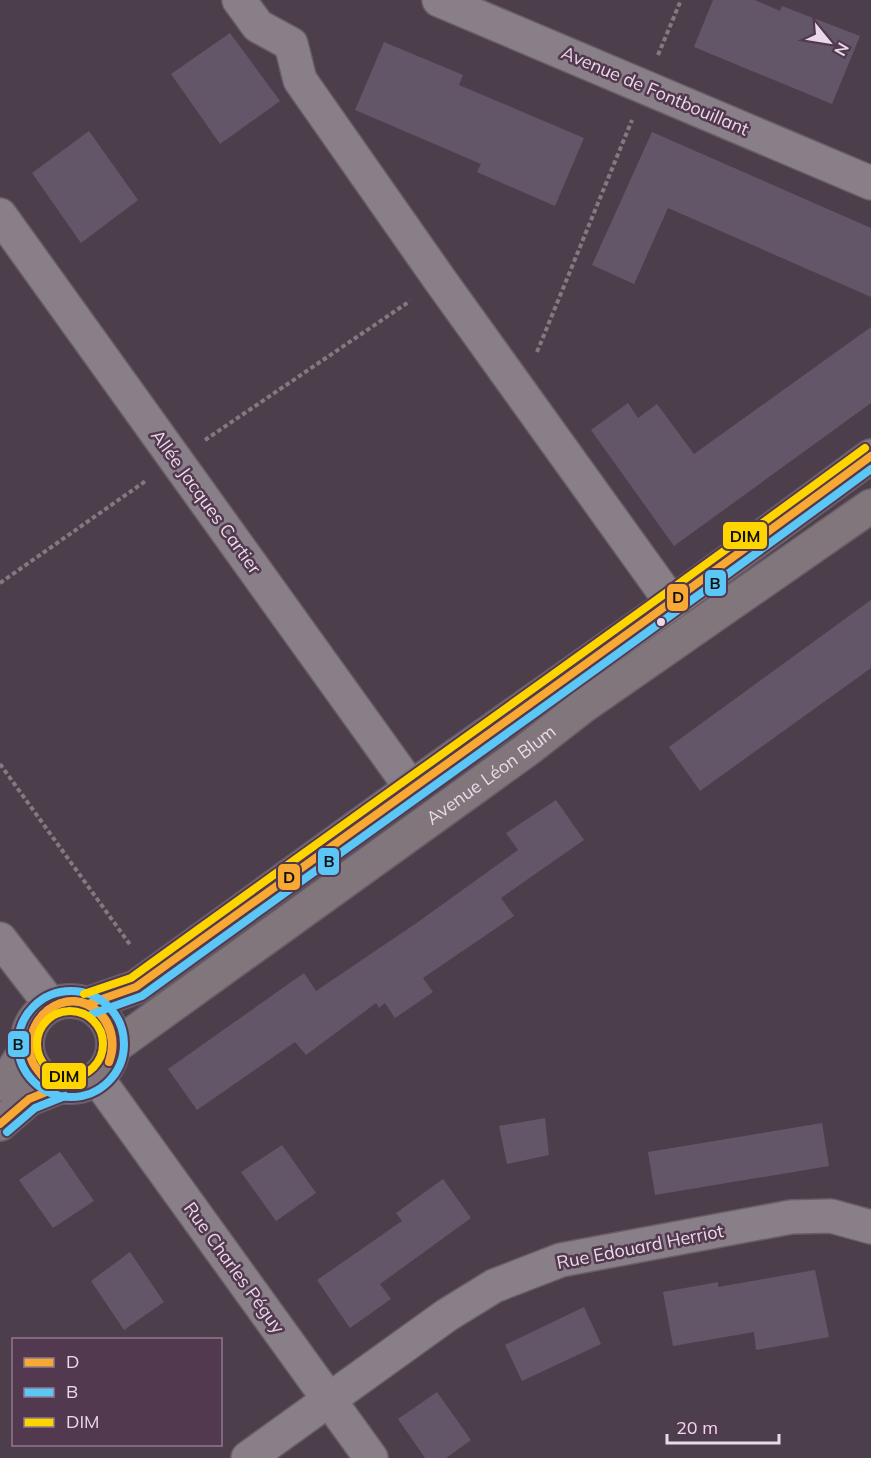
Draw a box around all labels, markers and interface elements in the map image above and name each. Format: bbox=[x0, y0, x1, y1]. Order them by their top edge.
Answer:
north arrow bbox=[799, 12, 859, 72]
text: N bbox=[830, 39, 854, 60]
street label: Avenue de Fontbouillant bbox=[558, 41, 752, 141]
street label: Allée Jacques Cartier bbox=[146, 425, 267, 579]
line badge: DIM bbox=[722, 521, 768, 550]
text: DIM bbox=[730, 526, 760, 546]
line badge: B bbox=[704, 569, 727, 597]
text: B bbox=[709, 573, 721, 593]
line badge: D bbox=[666, 583, 689, 612]
text: D bbox=[672, 587, 684, 607]
unlabelled marker bbox=[655, 616, 667, 628]
street label: Avenue Léon Blum bbox=[421, 720, 560, 830]
line badge: B bbox=[317, 847, 340, 876]
text: B bbox=[323, 851, 335, 871]
line badge: D bbox=[277, 863, 301, 891]
text: D bbox=[283, 867, 295, 887]
line badge: B bbox=[7, 1030, 30, 1058]
text: B bbox=[12, 1034, 24, 1054]
line badge: DIM bbox=[41, 1062, 87, 1090]
text: DIM bbox=[49, 1066, 79, 1086]
street label: Rue Charles Péguy bbox=[179, 1197, 290, 1338]
street label: Rue Edouard Herriot bbox=[555, 1219, 725, 1274]
legend bbox=[12, 1338, 222, 1446]
text: D bbox=[66, 1350, 79, 1373]
text: B bbox=[66, 1380, 78, 1403]
scale bar bbox=[667, 1407, 780, 1445]
text: DIM bbox=[66, 1410, 100, 1433]
text: 20 m bbox=[676, 1416, 718, 1439]

